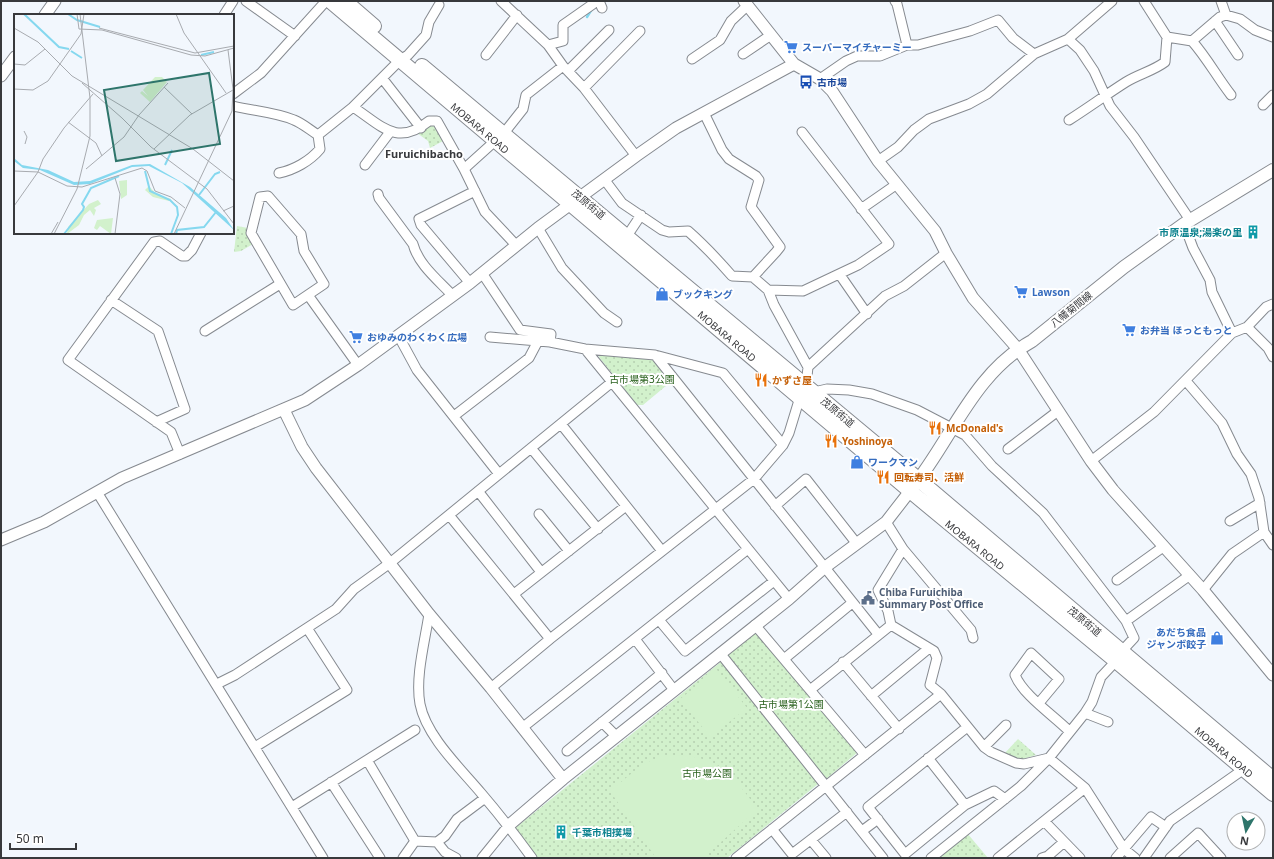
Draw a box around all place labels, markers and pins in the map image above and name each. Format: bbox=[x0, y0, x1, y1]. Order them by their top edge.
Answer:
supermarket icon: スーパーマイチャーミー bbox=[783, 39, 799, 55]
place label: スーパーマイチャーミー bbox=[802, 40, 912, 54]
bus stop icon: 古市場 bbox=[798, 74, 814, 90]
place label: 古市場 bbox=[817, 75, 847, 89]
building icon: 市原温泉;湯楽の里 bbox=[1245, 224, 1261, 240]
place label: 市原温泉;湯楽の里 bbox=[1159, 225, 1242, 239]
supermarket icon: Lawson bbox=[1013, 284, 1029, 300]
place label: Lawson bbox=[1032, 285, 1070, 299]
shop icon: ブックキング bbox=[654, 286, 670, 302]
place label: ブックキング bbox=[673, 287, 733, 301]
supermarket icon: お弁当 ほっともっと bbox=[1121, 322, 1137, 338]
place label: お弁当 ほっともっと bbox=[1140, 323, 1233, 337]
supermarket icon: おゆみのわくわく広場 bbox=[348, 329, 364, 345]
place label: おゆみのわくわく広場 bbox=[367, 330, 467, 344]
restaurant icon: かずさ屋 bbox=[753, 372, 769, 388]
place label: かずさ屋 bbox=[772, 373, 812, 387]
restaurant icon: McDonald's bbox=[927, 420, 943, 436]
place label: McDonald's bbox=[946, 421, 1003, 435]
restaurant icon: Yoshinoya bbox=[823, 433, 839, 449]
place label: Yoshinoya bbox=[842, 434, 893, 448]
shop icon: ワークマン bbox=[849, 454, 865, 470]
place label: ワークマン bbox=[868, 455, 918, 469]
restaurant icon: 回転寿司、活鮮 bbox=[875, 469, 891, 485]
place label: 回転寿司、活鮮 bbox=[894, 470, 964, 484]
place label: Chiba Furuichiba Summary Post Office bbox=[879, 585, 983, 611]
public building icon: Chiba Furuichiba Summary Post Office bbox=[860, 590, 876, 606]
place label: あだち食品 ジャンボ餃子 bbox=[1147, 625, 1206, 651]
shop icon: あだち食品 ジャンボ餃子 bbox=[1209, 630, 1225, 646]
building icon: 千葉市相撲場 bbox=[553, 824, 569, 840]
place label: 千葉市相撲場 bbox=[572, 825, 632, 839]

